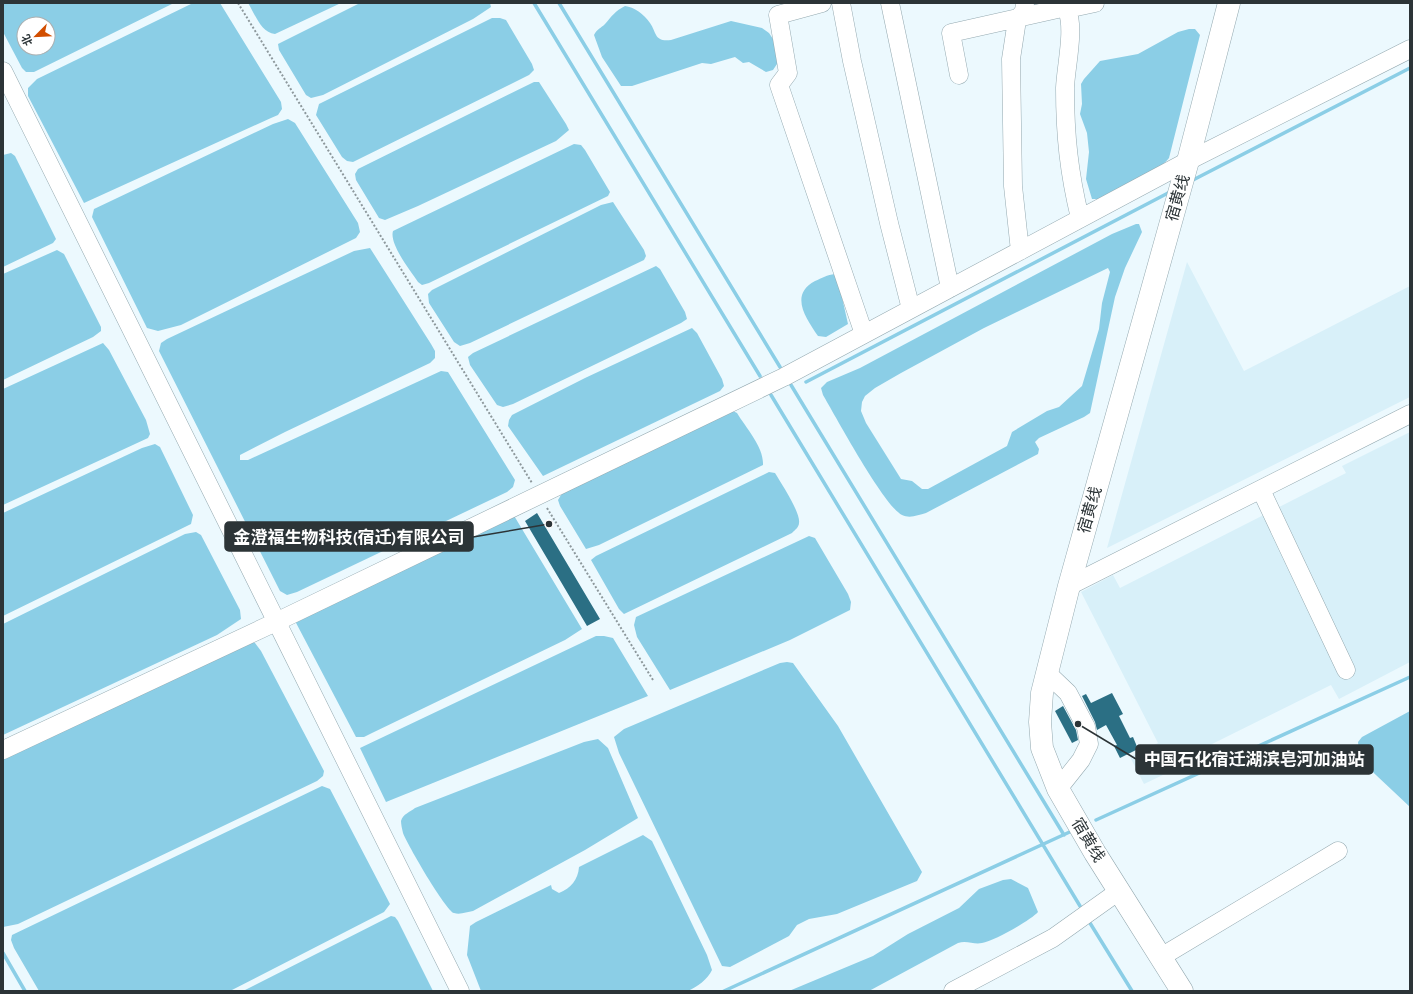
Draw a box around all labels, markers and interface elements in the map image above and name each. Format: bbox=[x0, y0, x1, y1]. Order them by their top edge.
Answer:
north arrow bbox=[16, 16, 56, 56]
text: 北 bbox=[20, 33, 35, 47]
street label: 宿黄线 bbox=[1163, 172, 1192, 223]
street label: 宿黄线 bbox=[1075, 484, 1104, 535]
callout: 金澄福生物科技(宿迁)有限公司 bbox=[225, 522, 473, 551]
text: 金澄福生物科技(宿迁)有限公司 bbox=[233, 528, 465, 546]
callout: 中国石化宿迁湖滨皂河加油站 bbox=[1136, 745, 1373, 774]
text: 中国石化宿迁湖滨皂河加油站 bbox=[1144, 750, 1365, 768]
street label: 宿黄线 bbox=[1069, 815, 1108, 865]

